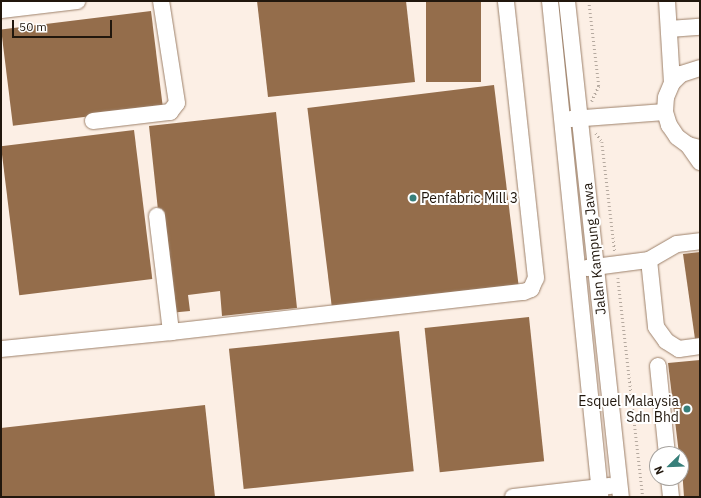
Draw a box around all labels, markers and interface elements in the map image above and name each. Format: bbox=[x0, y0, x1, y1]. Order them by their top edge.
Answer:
scale bar bbox=[14, 12, 114, 38]
text: 50 m bbox=[19, 19, 47, 34]
street label: Jalan Kampung Jawa bbox=[579, 182, 609, 316]
place label: Penfabric Mill 3 bbox=[421, 190, 518, 206]
marker: Penfabric Mill 3 bbox=[408, 193, 418, 203]
place label: Esquel Malaysia Sdn Bhd bbox=[578, 393, 679, 426]
marker: Esquel Malaysia Sdn Bhd bbox=[682, 404, 692, 414]
north arrow bbox=[649, 446, 689, 486]
text: N bbox=[651, 464, 667, 477]

